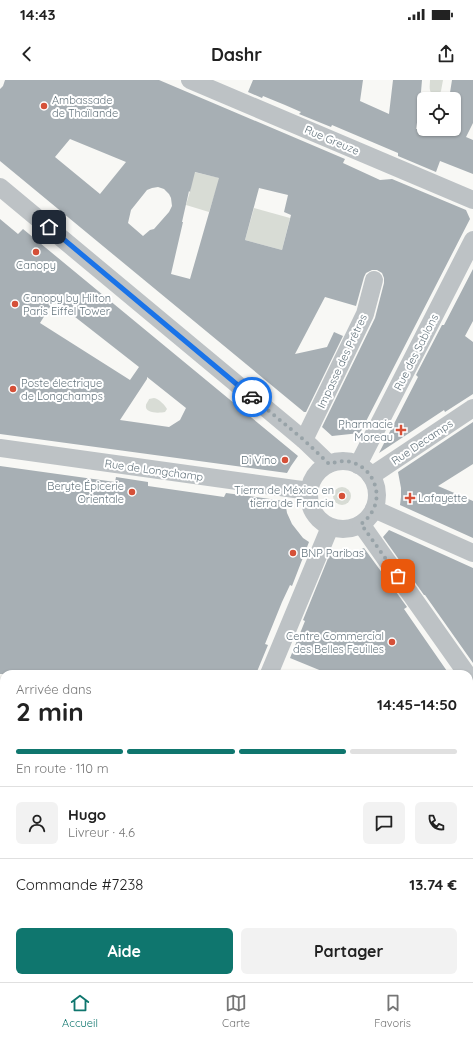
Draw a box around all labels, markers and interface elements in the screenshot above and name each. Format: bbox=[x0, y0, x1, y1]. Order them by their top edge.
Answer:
text: 14:43 bbox=[20, 5, 56, 24]
icon: back bbox=[16, 43, 38, 65]
text: Dashr bbox=[211, 43, 262, 66]
icon: share bbox=[435, 43, 457, 65]
map controls bbox=[417, 92, 461, 136]
button: locate bbox=[417, 92, 461, 136]
place label: Ambassade de Thaïlande bbox=[52, 93, 118, 120]
marker: Ambassade de Thaïlande bbox=[39, 101, 49, 111]
street label: Rue Greuze bbox=[302, 122, 362, 158]
pin bbox=[32, 210, 66, 244]
icon: home bbox=[38, 216, 60, 238]
marker: Canopy bbox=[31, 247, 41, 257]
place label: Canopy bbox=[16, 258, 56, 272]
place label: Canopy by Hilton Paris Eiffel Tower bbox=[23, 291, 111, 318]
marker: Canopy by Hilton Paris Eiffel Tower bbox=[10, 299, 20, 309]
street label: Rue des Sablons bbox=[391, 311, 441, 393]
street label: Impasse des Prêtres bbox=[314, 312, 370, 410]
place label: Poste électrique de Longchamps bbox=[21, 376, 103, 403]
courier bbox=[232, 377, 272, 417]
marker: Poste électrique de Longchamps bbox=[8, 384, 18, 394]
icon: car bbox=[241, 386, 263, 408]
street label: Rue Decamps bbox=[389, 416, 455, 468]
place label: Pharmacie Moreau bbox=[338, 417, 393, 444]
marker: Pharmacie Moreau bbox=[396, 425, 406, 435]
place label: Di Vino bbox=[241, 453, 277, 467]
marker: Di Vino bbox=[280, 455, 290, 465]
street label: Rue de Longchamp bbox=[104, 456, 205, 484]
place label: Beryte Épicerie Orientale bbox=[47, 479, 124, 506]
place label: Tierra de México en tierra de Francia bbox=[234, 483, 334, 510]
marker: Beryte Épicerie Orientale bbox=[127, 487, 137, 497]
marker: Tierra de México en tierra de Francia bbox=[337, 491, 347, 501]
place label: Lafayette bbox=[418, 491, 467, 505]
marker: Lafayette bbox=[405, 493, 415, 503]
place label: BNP Paribas bbox=[301, 546, 364, 560]
marker: BNP Paribas bbox=[288, 548, 298, 558]
pin bbox=[381, 559, 415, 593]
icon: bag bbox=[387, 565, 409, 587]
place label: Centre Commercial des Belles Feuilles bbox=[286, 629, 384, 656]
marker: Centre Commercial des Belles Feuilles bbox=[387, 637, 397, 647]
text: Arrivée dans bbox=[16, 681, 92, 697]
text: 2 min bbox=[16, 695, 84, 728]
text: 14:45–14:50 bbox=[377, 695, 457, 714]
text: En route · 110 m bbox=[16, 760, 109, 776]
button: person bbox=[16, 802, 58, 844]
button: chat bbox=[363, 802, 405, 844]
button: phone bbox=[415, 802, 457, 844]
text: Hugo bbox=[68, 805, 106, 824]
text: Livreur · 4.6 bbox=[68, 824, 135, 840]
text: Commande #7238 bbox=[16, 875, 143, 894]
text: 13.74 € bbox=[409, 875, 457, 894]
button: Aide bbox=[16, 928, 233, 974]
button: Partager bbox=[241, 928, 457, 974]
tab: Accueil bbox=[62, 992, 98, 1030]
tab: Carte bbox=[222, 992, 250, 1030]
tab: Favoris bbox=[374, 992, 411, 1030]

